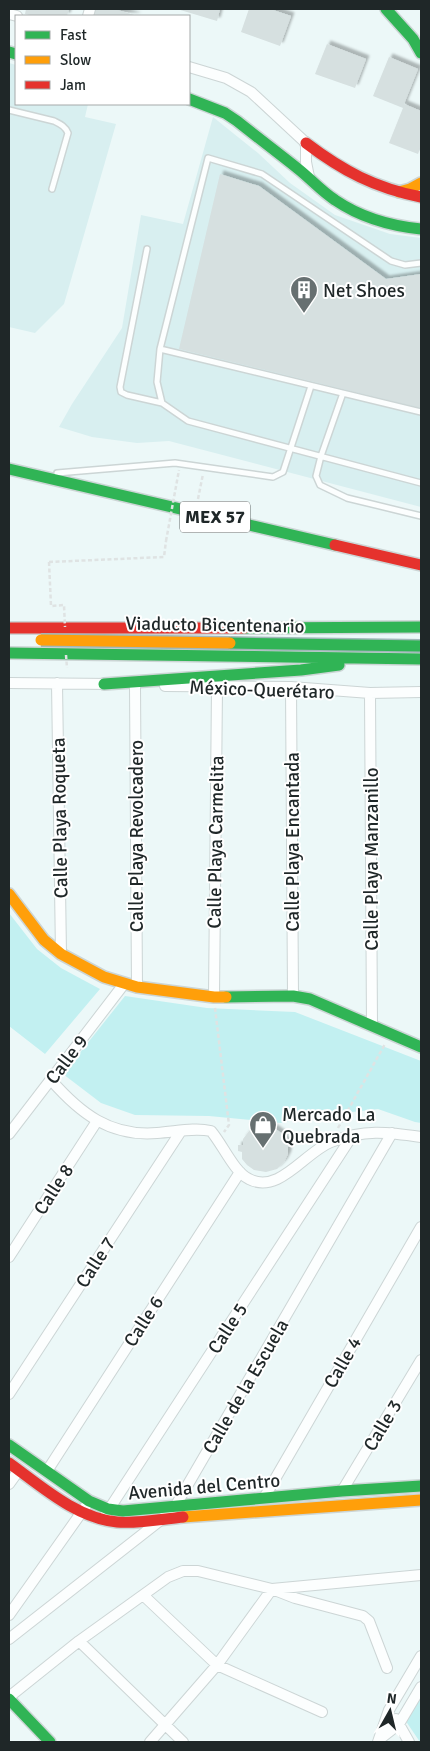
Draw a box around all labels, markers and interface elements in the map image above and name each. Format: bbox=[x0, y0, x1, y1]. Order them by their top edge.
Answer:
legend bbox=[15, 15, 190, 105]
text: Fast bbox=[60, 26, 87, 44]
text: Slow bbox=[60, 51, 91, 69]
text: Jam bbox=[60, 76, 86, 94]
building icon: Net Shoes bbox=[289, 275, 319, 314]
place label: Net Shoes bbox=[323, 279, 405, 303]
road number: MEX 57 bbox=[180, 502, 250, 532]
street label: Viaducto Bicentenario bbox=[125, 611, 305, 639]
street label: México-Querétaro bbox=[189, 675, 335, 705]
street label: Calle Playa Roqueta bbox=[47, 737, 73, 899]
street label: Calle Playa Revolcadero bbox=[125, 740, 149, 932]
street label: Calle Playa Encantada bbox=[281, 752, 305, 932]
street label: Calle Playa Carmelita bbox=[202, 755, 230, 929]
street label: Calle Playa Manzanillo bbox=[360, 767, 384, 951]
street label: Calle 9 bbox=[40, 1030, 93, 1089]
place label: Mercado La Quebrada bbox=[282, 1103, 376, 1149]
shop icon: Mercado La Quebrada bbox=[248, 1110, 278, 1149]
street label: Calle 8 bbox=[29, 1160, 79, 1219]
street label: Calle 7 bbox=[71, 1233, 121, 1292]
street label: Calle 6 bbox=[119, 1292, 169, 1351]
street label: Calle 5 bbox=[203, 1299, 253, 1358]
street label: Calle de la Escuela bbox=[198, 1315, 294, 1458]
street label: Calle 4 bbox=[319, 1332, 367, 1393]
street label: Calle 3 bbox=[358, 1395, 407, 1456]
street label: Avenida del Centro bbox=[127, 1468, 281, 1506]
north arrow bbox=[365, 1686, 415, 1736]
text: N bbox=[386, 1690, 398, 1708]

